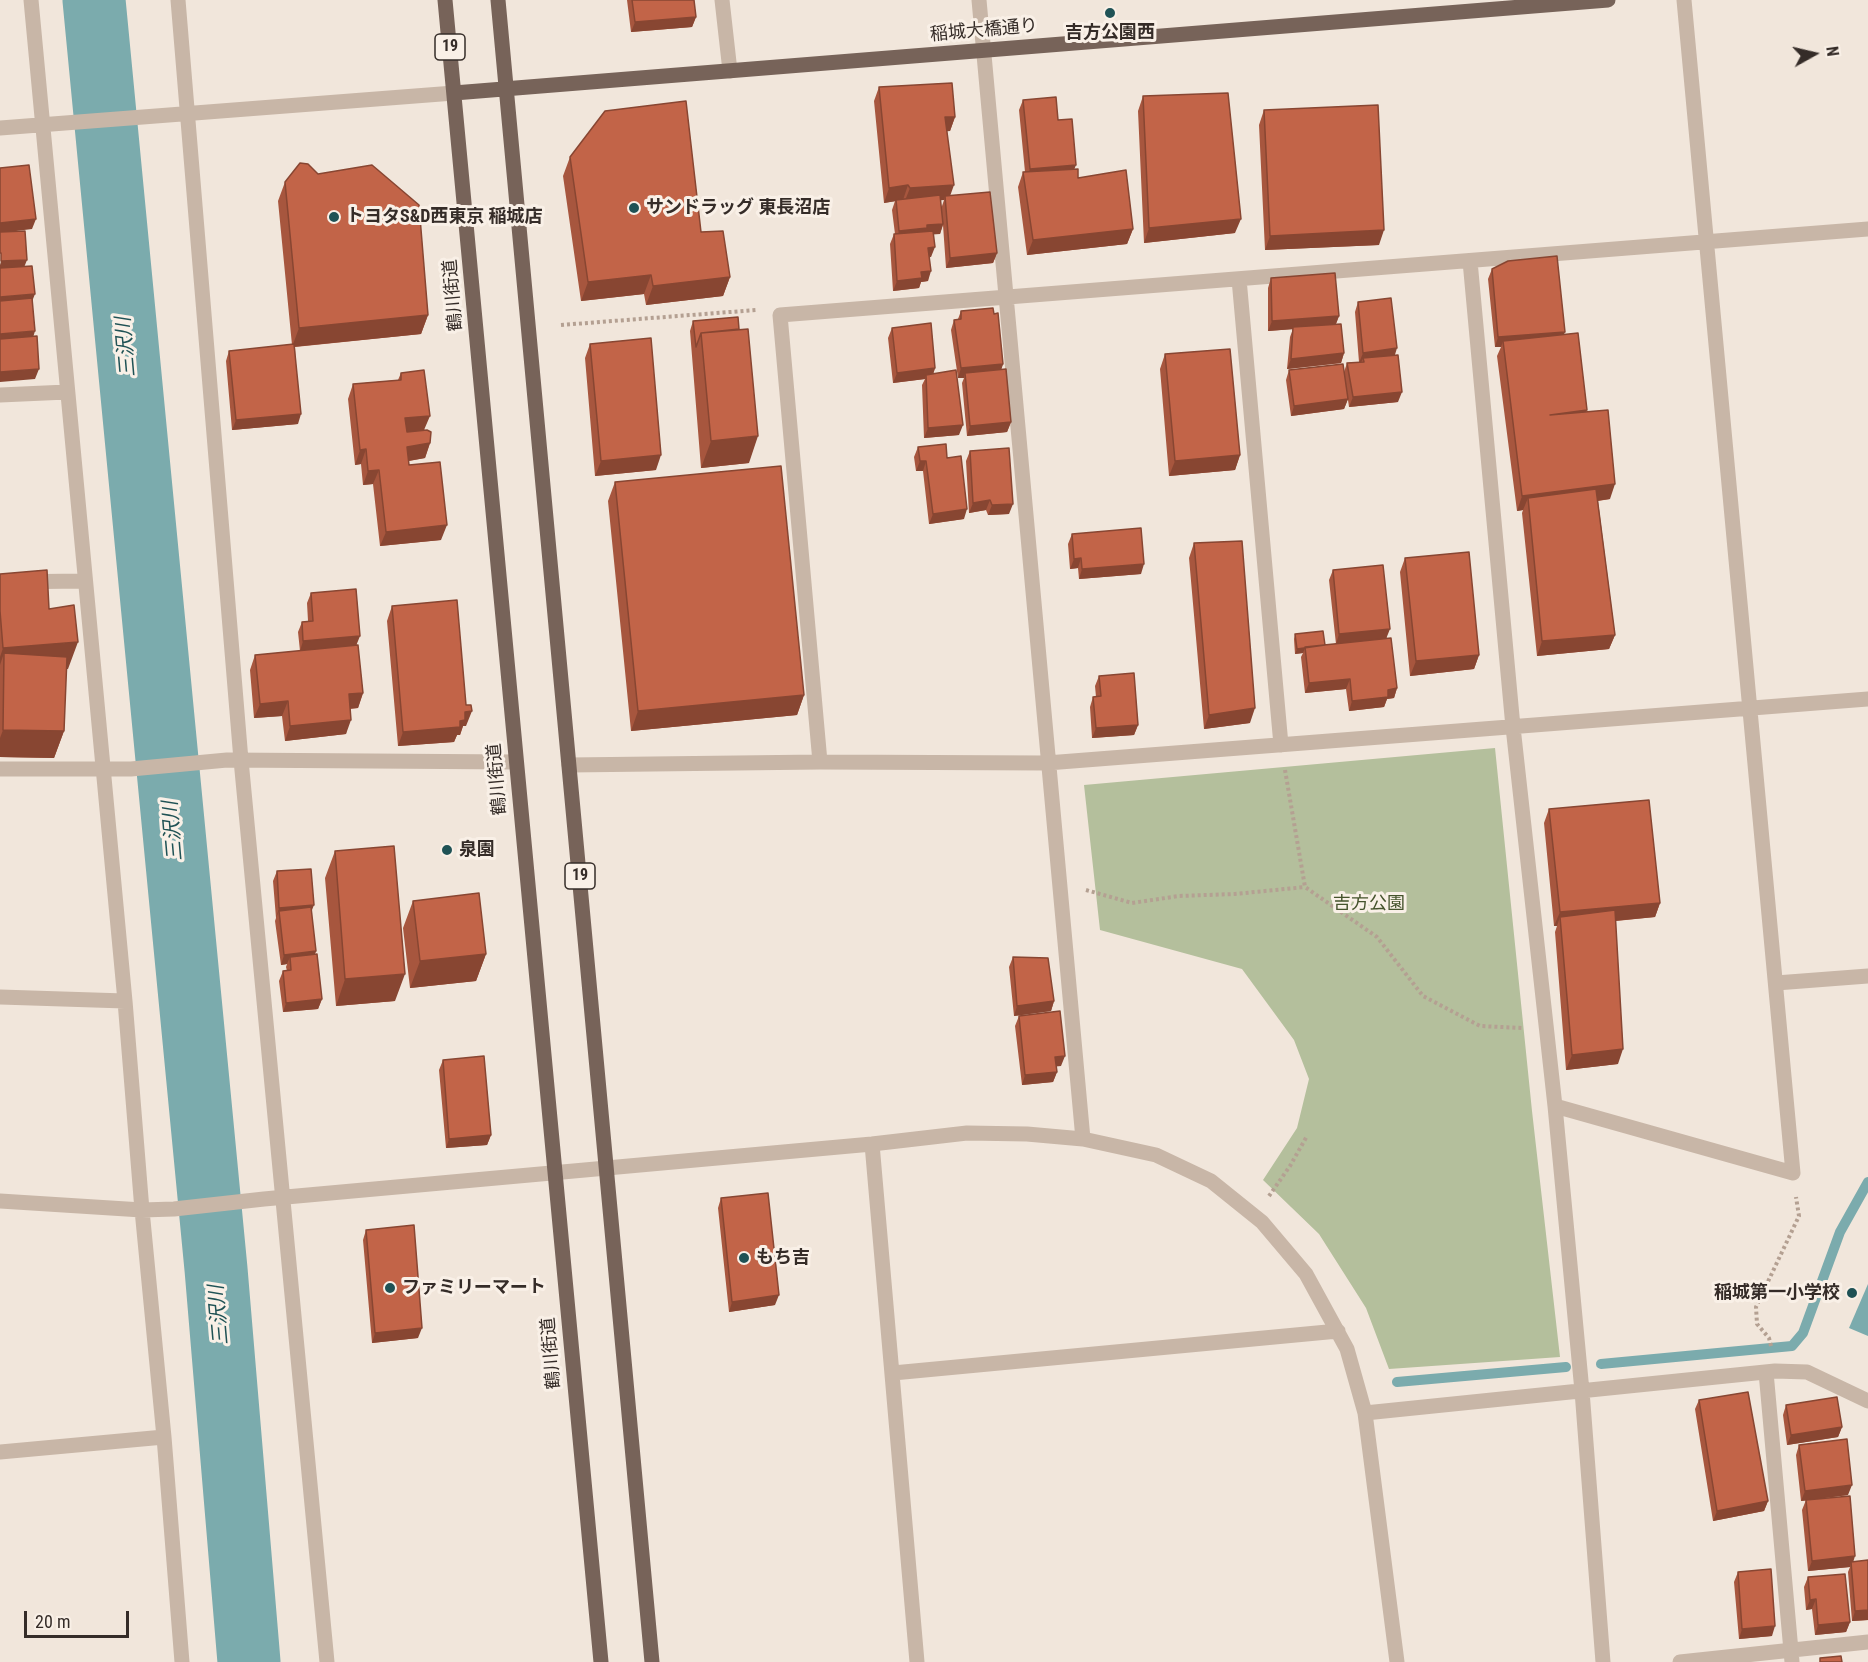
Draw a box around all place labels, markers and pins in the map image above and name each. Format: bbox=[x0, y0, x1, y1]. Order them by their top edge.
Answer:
marker: 吉方公園西 bbox=[1103, 6, 1117, 20]
place label: 吉方公園西 bbox=[1065, 22, 1155, 44]
place label: サンドラッグ 東長沼店 bbox=[646, 197, 830, 219]
marker: サンドラッグ 東長沼店 bbox=[627, 201, 641, 215]
place label: トヨタS&D西東京 稲城店 bbox=[346, 206, 542, 228]
marker: トヨタS&D西東京 稲城店 bbox=[327, 210, 341, 224]
place label: 泉園 bbox=[459, 839, 495, 861]
marker: 泉園 bbox=[440, 843, 454, 857]
place label: もち吉 bbox=[756, 1247, 810, 1269]
marker: もち吉 bbox=[737, 1251, 751, 1265]
place label: ファミリーマート bbox=[402, 1277, 546, 1299]
marker: ファミリーマート bbox=[383, 1281, 397, 1295]
place label: 稲城第一小学校 bbox=[1714, 1282, 1840, 1304]
marker: 稲城第一小学校 bbox=[1845, 1286, 1859, 1300]

